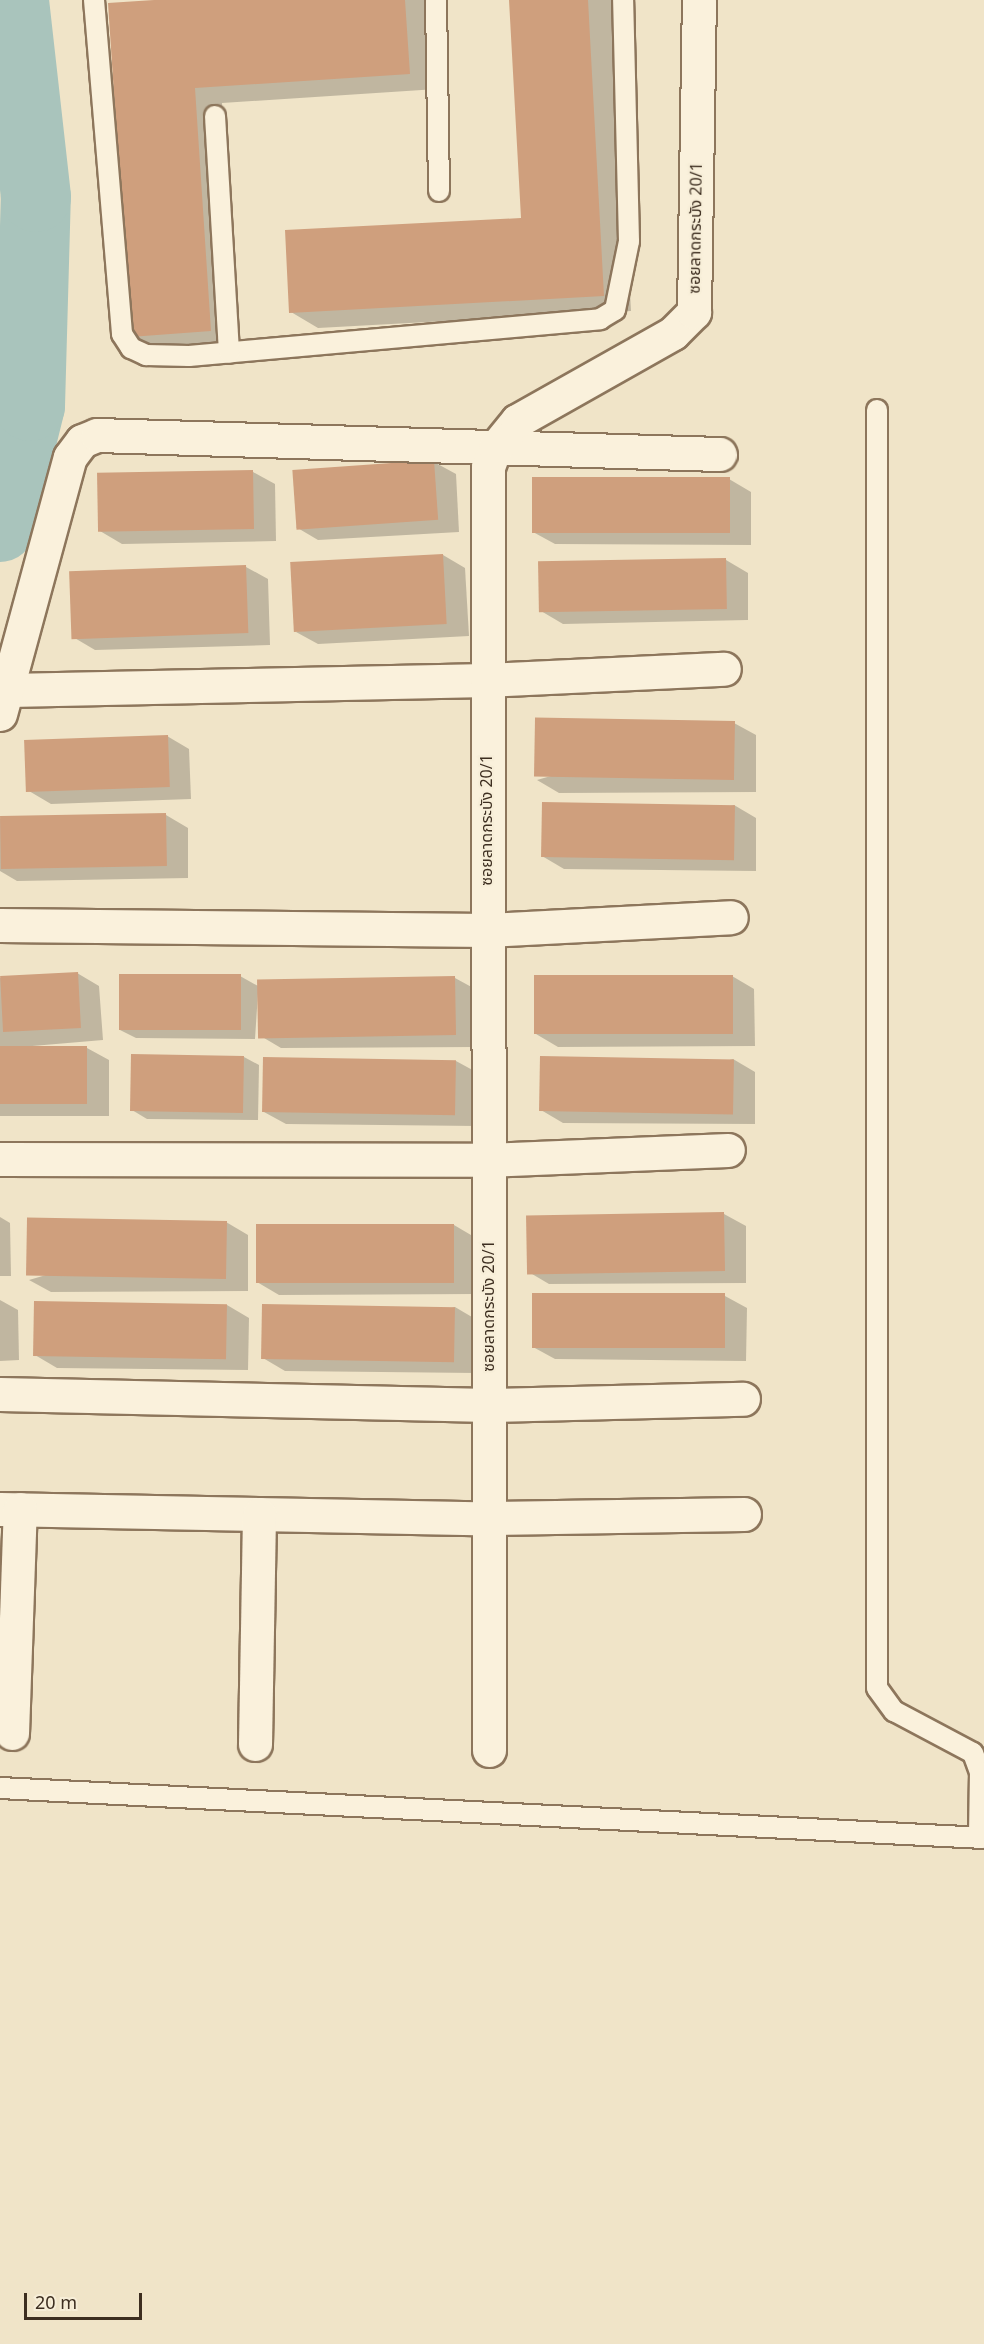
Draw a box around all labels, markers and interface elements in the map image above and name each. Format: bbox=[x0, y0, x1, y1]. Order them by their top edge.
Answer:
street label: ซอยลาดกระบัง 20/1 bbox=[685, 162, 707, 294]
street label: ซอยลาดกระบัง 20/1 bbox=[477, 754, 497, 886]
street label: ซอยลาดกระบัง 20/1 bbox=[479, 1240, 499, 1372]
scale bar bbox=[27, 2281, 146, 2319]
text: 20 m bbox=[35, 2290, 77, 2317]

